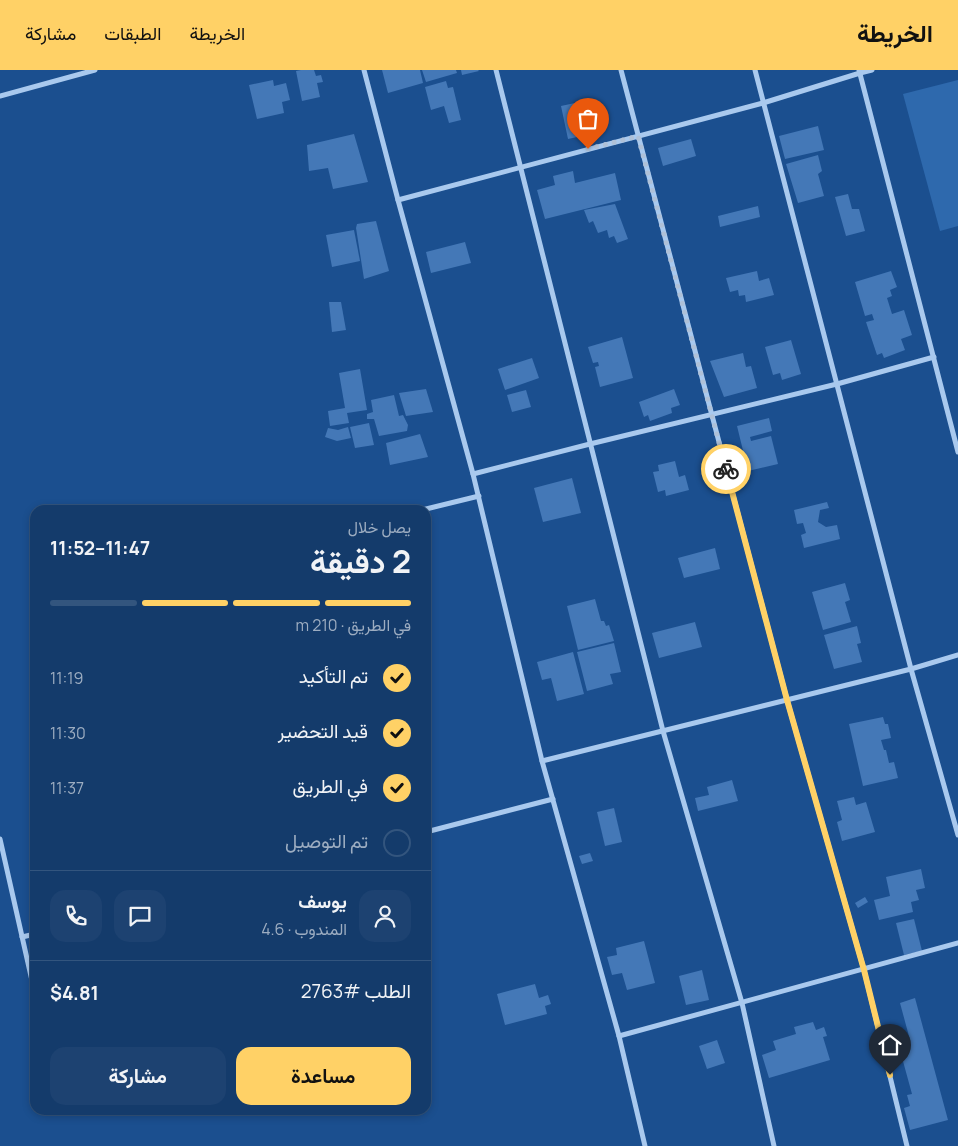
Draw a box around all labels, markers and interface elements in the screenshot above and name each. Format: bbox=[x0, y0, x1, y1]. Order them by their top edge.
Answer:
text: الخريطة bbox=[857, 16, 933, 49]
text: مشاركة bbox=[25, 21, 76, 45]
text: الطبقات bbox=[104, 21, 161, 45]
text: الخريطة bbox=[189, 21, 245, 45]
pin bbox=[567, 98, 609, 149]
icon: bag bbox=[574, 105, 602, 133]
courier bbox=[701, 444, 751, 494]
icon: bike bbox=[712, 455, 740, 483]
text: يصل خلال bbox=[348, 516, 411, 538]
text: 11:47–11:52 bbox=[50, 535, 150, 561]
text: 2 دقيقة bbox=[310, 539, 411, 583]
text: في الطريق · 210 m bbox=[296, 614, 411, 636]
text: تم التأكيد bbox=[299, 663, 368, 689]
icon: check bbox=[383, 664, 411, 692]
text: 11:19 bbox=[50, 667, 83, 689]
text: قيد التحضير bbox=[278, 718, 368, 744]
icon: check bbox=[383, 719, 411, 747]
text: 11:30 bbox=[50, 722, 86, 744]
text: في الطريق bbox=[293, 773, 368, 799]
icon: check bbox=[383, 774, 411, 802]
text: 11:37 bbox=[50, 777, 84, 799]
text: تم التوصيل bbox=[285, 828, 368, 854]
text: يوسف bbox=[298, 888, 347, 914]
button: phone bbox=[50, 890, 102, 942]
button: chat bbox=[114, 890, 166, 942]
button: person bbox=[359, 890, 411, 942]
text: المندوب · 4.6 bbox=[261, 918, 347, 940]
text: الطلب #2763 bbox=[301, 978, 411, 1004]
text: $4.81 bbox=[50, 980, 99, 1006]
pin bbox=[869, 1024, 911, 1075]
icon: home bbox=[876, 1031, 904, 1059]
button: مشاركة bbox=[50, 1047, 226, 1105]
button: مساعدة bbox=[236, 1047, 411, 1105]

